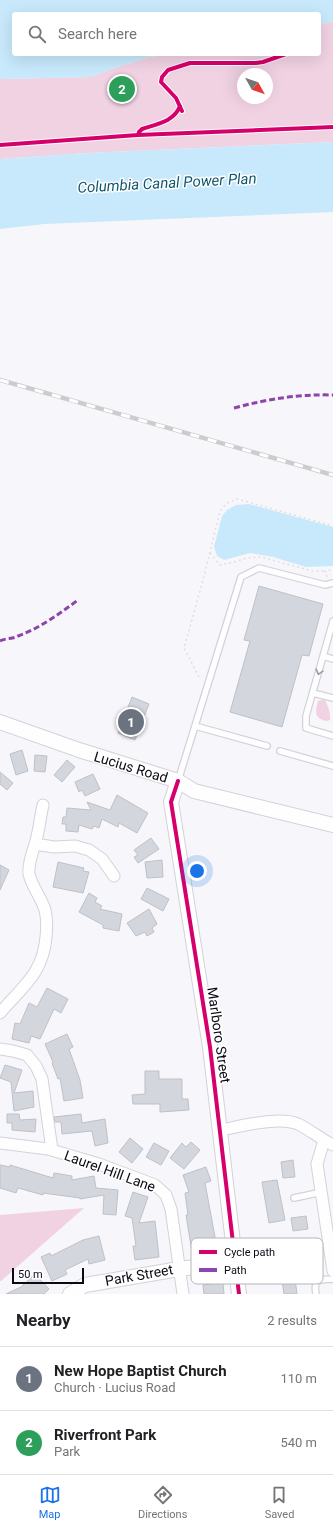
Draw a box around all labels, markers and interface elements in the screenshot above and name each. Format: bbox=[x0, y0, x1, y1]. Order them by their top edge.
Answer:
search box bbox=[12, 12, 321, 56]
icon: search bbox=[26, 23, 48, 45]
text: Search here bbox=[58, 25, 137, 43]
north arrow bbox=[237, 68, 273, 104]
pin: 2 bbox=[109, 74, 135, 104]
water label: Columbia Canal Power Plan bbox=[77, 169, 257, 197]
one-way arrow bbox=[315, 668, 324, 675]
pin: 1 bbox=[118, 707, 144, 737]
street label: Lucius Road bbox=[92, 748, 170, 786]
your location bbox=[187, 861, 207, 881]
street label: Marlboro Street bbox=[204, 986, 234, 1084]
street label: Laurel Hill Lane bbox=[62, 1147, 158, 1195]
legend bbox=[191, 1238, 323, 1284]
text: Cycle path bbox=[224, 1246, 275, 1259]
street label: Park Street bbox=[104, 1261, 175, 1289]
text: Path bbox=[224, 1264, 247, 1277]
scale bar bbox=[12, 1266, 84, 1285]
text: 50 m bbox=[18, 1268, 43, 1281]
text: Nearby bbox=[16, 1310, 71, 1330]
text: 2 results bbox=[267, 1313, 317, 1328]
text: New Hope Baptist Church bbox=[54, 1362, 227, 1380]
text: 1 bbox=[25, 1371, 33, 1386]
text: 110 m bbox=[280, 1371, 317, 1386]
text: Church · Lucius Road bbox=[54, 1380, 176, 1395]
text: Riverfront Park bbox=[54, 1426, 156, 1444]
text: 2 bbox=[25, 1435, 33, 1450]
text: 540 m bbox=[280, 1435, 317, 1450]
text: Park bbox=[54, 1444, 80, 1459]
tab: Map bbox=[39, 1484, 61, 1521]
tab: Directions bbox=[138, 1484, 187, 1521]
tab: Saved bbox=[265, 1484, 294, 1521]

